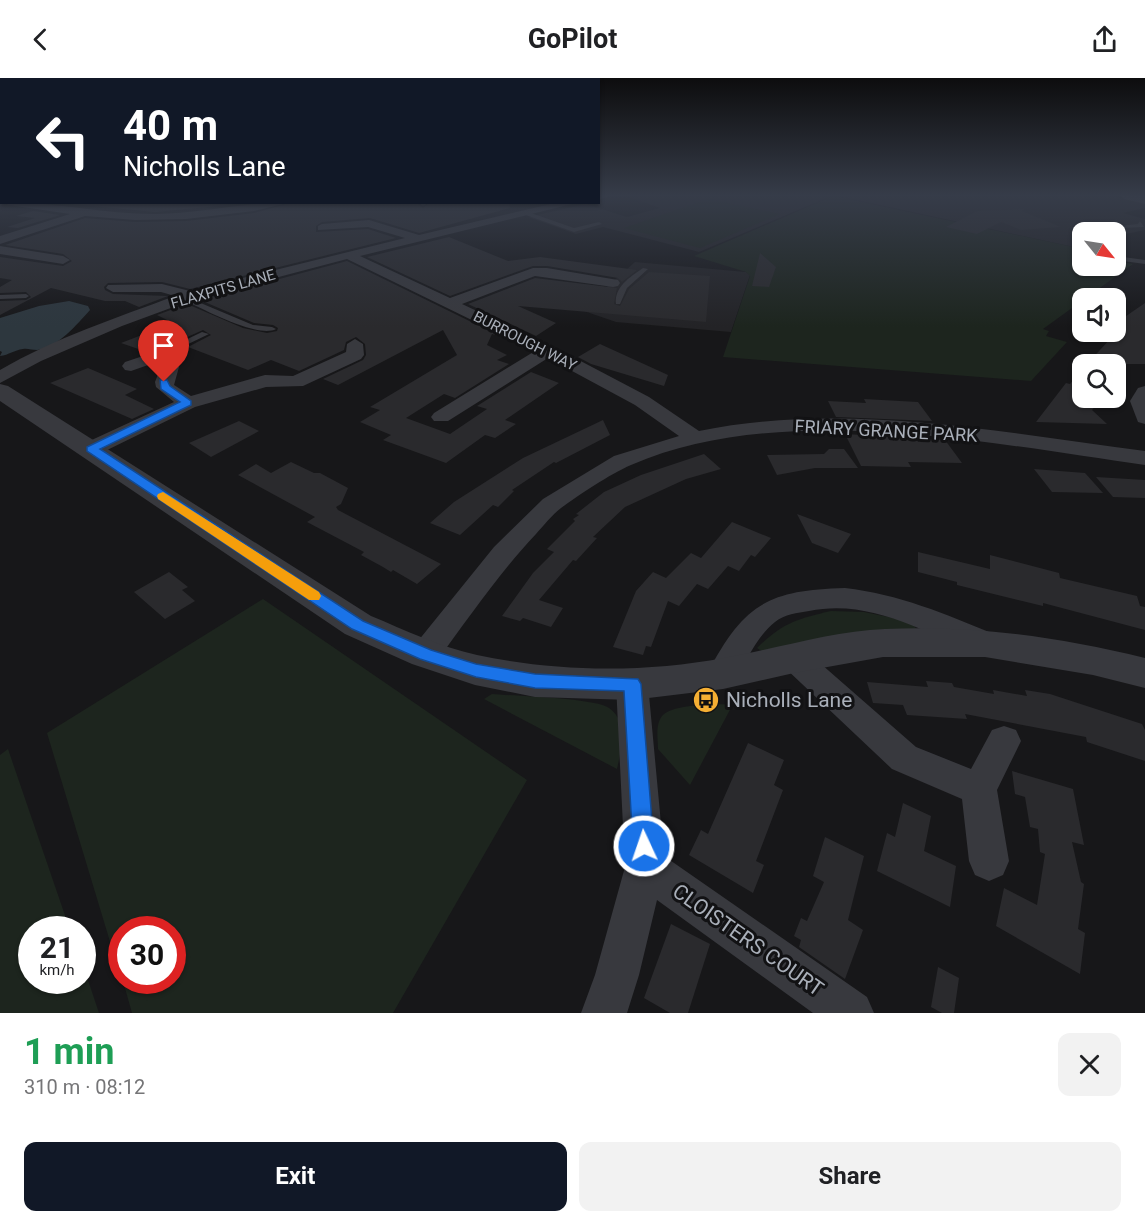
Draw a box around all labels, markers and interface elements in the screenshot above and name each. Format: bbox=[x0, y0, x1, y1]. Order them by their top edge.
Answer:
icon: back bbox=[24, 23, 57, 56]
text: GoPilot bbox=[528, 23, 617, 55]
icon: share bbox=[1088, 23, 1121, 56]
text: 40 m bbox=[123, 101, 218, 150]
icon: left bbox=[24, 102, 102, 180]
text: Nicholls Lane bbox=[123, 151, 285, 183]
north arrow bbox=[1072, 222, 1126, 276]
map controls bbox=[1072, 222, 1126, 408]
street label: FLAXPITS LANE bbox=[169, 265, 278, 312]
button: sound bbox=[1072, 288, 1126, 342]
street label: BURROUGH WAY bbox=[470, 307, 580, 375]
pin bbox=[138, 320, 189, 382]
icon: arrive bbox=[147, 329, 180, 362]
button: search bbox=[1072, 354, 1126, 408]
street label: FRIARY GRANGE PARK bbox=[794, 415, 979, 446]
bus stop icon: Nicholls Lane bbox=[691, 685, 721, 715]
place label: Nicholls Lane bbox=[726, 688, 852, 712]
position arrow bbox=[612, 814, 676, 878]
street label: CLOISTERS COURT bbox=[668, 879, 828, 1001]
speed limit sign: 30 bbox=[108, 916, 186, 994]
text: 21 bbox=[40, 930, 74, 965]
text: km/h bbox=[39, 961, 75, 979]
text: 1 min bbox=[24, 1031, 115, 1073]
button: close bbox=[1058, 1033, 1121, 1096]
text: 310 m · 08:12 bbox=[24, 1075, 145, 1099]
button: Exit bbox=[24, 1142, 567, 1211]
button: Share bbox=[579, 1142, 1121, 1211]

